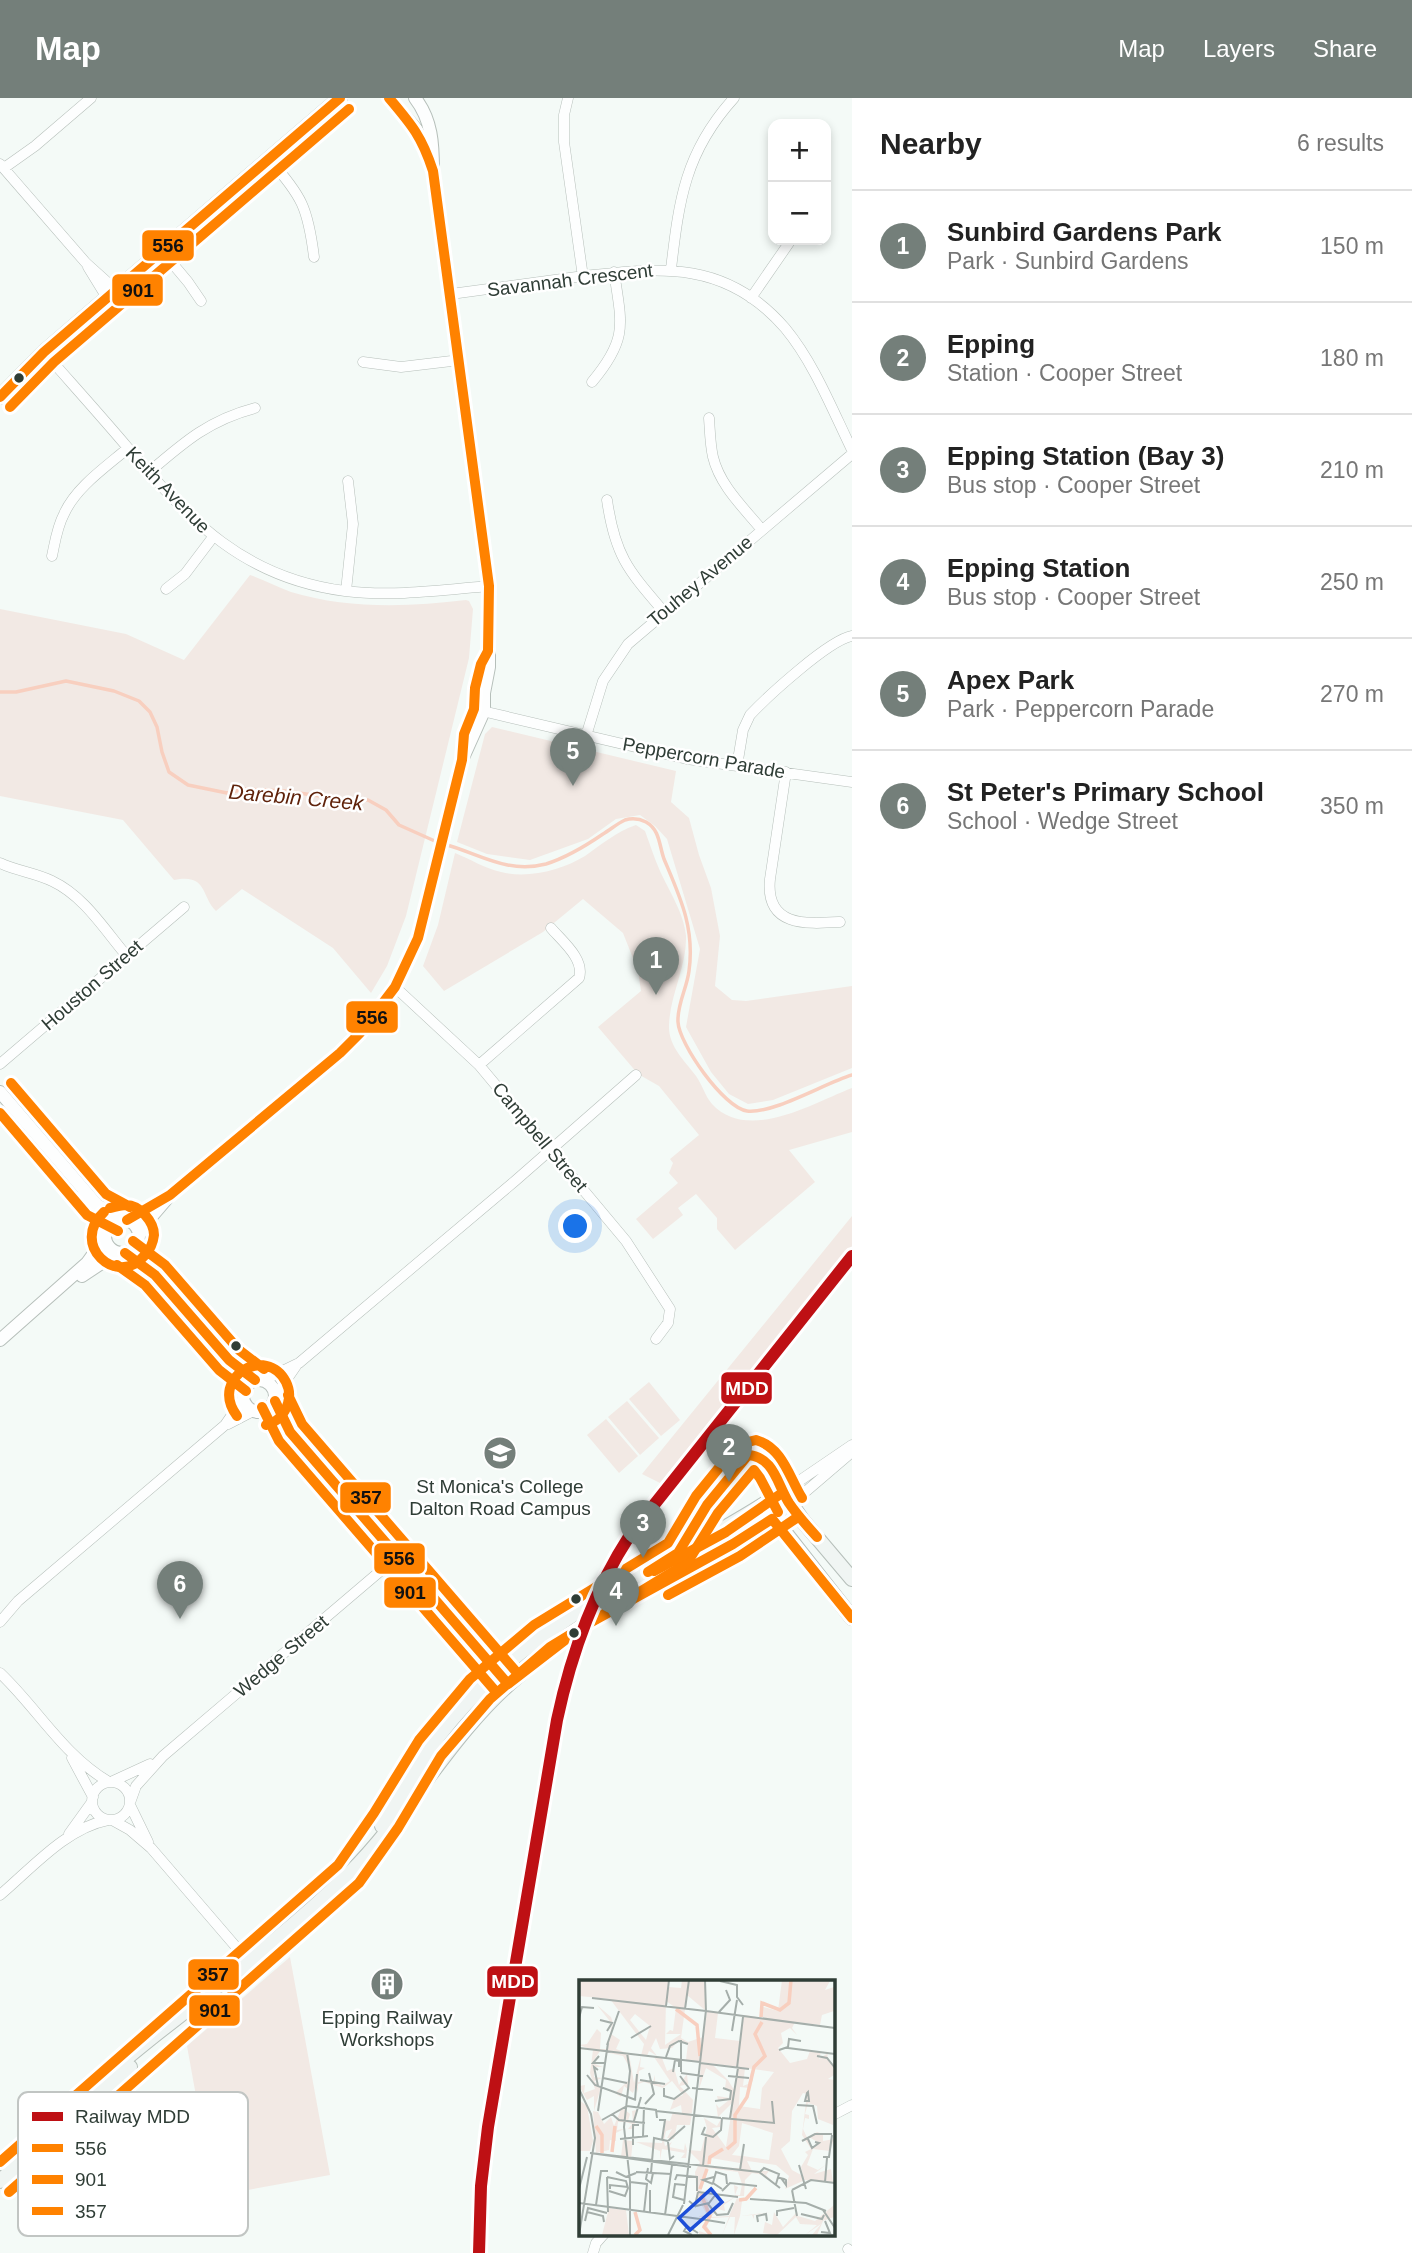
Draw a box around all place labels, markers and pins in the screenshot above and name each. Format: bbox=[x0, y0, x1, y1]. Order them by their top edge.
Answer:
unlabelled marker bbox=[12, 371, 26, 385]
pin: 5 bbox=[550, 728, 596, 786]
pin: 1 bbox=[633, 937, 679, 995]
unlabelled marker bbox=[229, 1339, 243, 1353]
pin: 2 bbox=[706, 1424, 752, 1482]
school or university icon: St Monica's College Dalton Road Campus bbox=[481, 1434, 519, 1472]
place label: St Monica's College Dalton Road Campus bbox=[409, 1476, 591, 1519]
pin: 3 bbox=[620, 1500, 666, 1558]
pin: 6 bbox=[157, 1561, 203, 1619]
pin: 4 bbox=[593, 1568, 639, 1626]
unlabelled marker bbox=[569, 1592, 583, 1606]
unlabelled marker bbox=[567, 1626, 581, 1640]
building icon: Epping Railway Workshops bbox=[368, 1965, 406, 2003]
place label: Epping Railway Workshops bbox=[322, 2007, 453, 2050]

